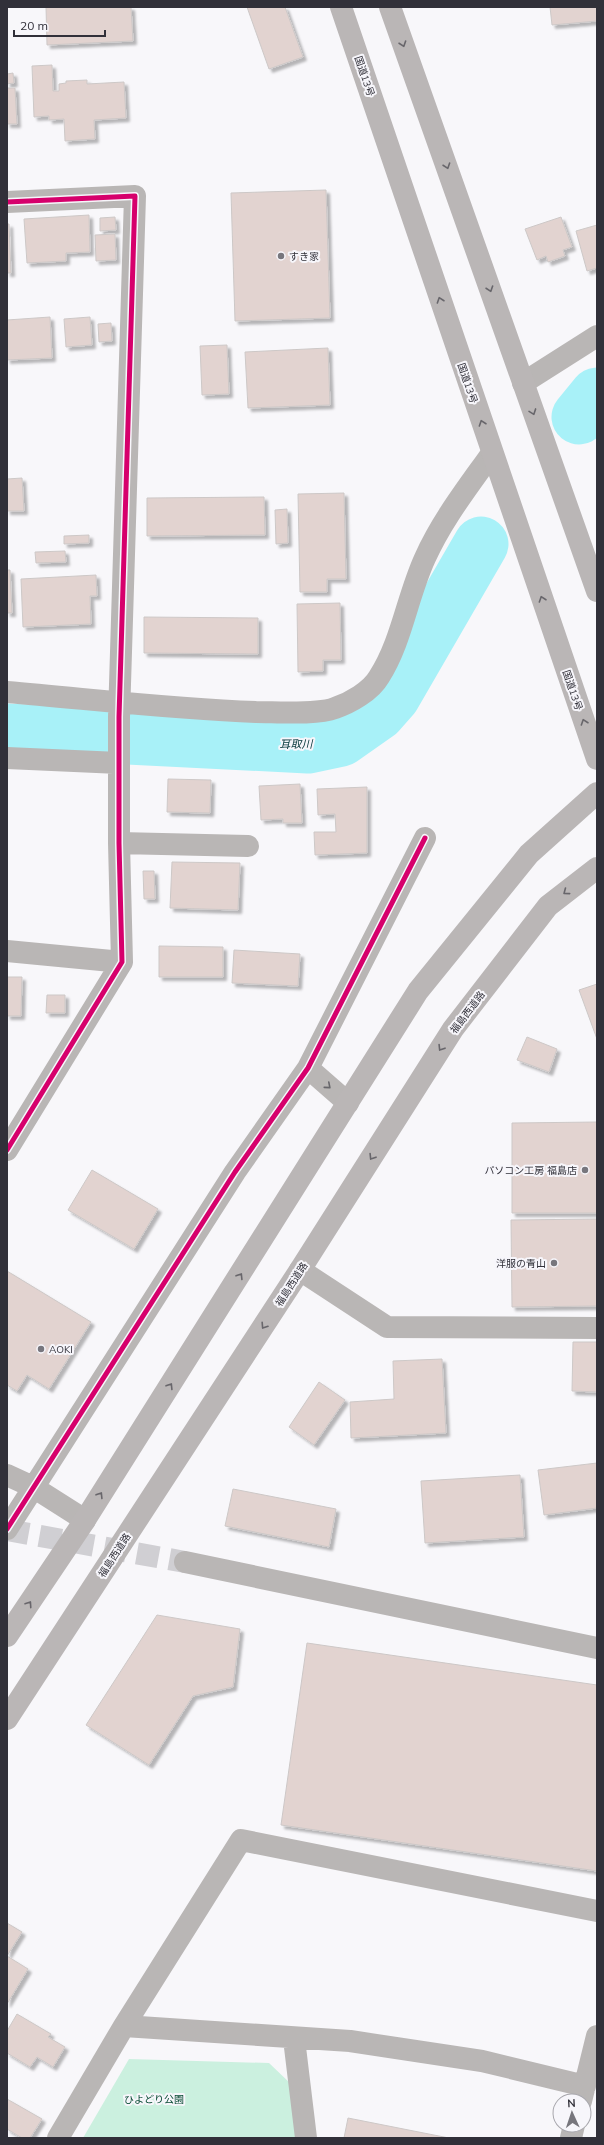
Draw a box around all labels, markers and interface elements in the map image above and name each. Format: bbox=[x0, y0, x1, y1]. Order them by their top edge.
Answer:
scale bar bbox=[14, 12, 105, 38]
text: 20 m bbox=[20, 18, 48, 33]
one-way arrow bbox=[399, 40, 407, 47]
street label: 国道13号 bbox=[352, 54, 378, 98]
one-way arrow bbox=[442, 163, 450, 170]
place label: すき家 bbox=[289, 250, 319, 263]
marker: すき家 bbox=[276, 251, 286, 261]
one-way arrow bbox=[485, 285, 494, 292]
one-way arrow bbox=[436, 296, 445, 303]
street label: 国道13号 bbox=[455, 361, 481, 405]
one-way arrow bbox=[528, 408, 537, 415]
one-way arrow bbox=[478, 420, 487, 427]
one-way arrow bbox=[538, 596, 547, 603]
street label: 国道13号 bbox=[560, 668, 586, 712]
one-way arrow bbox=[581, 718, 589, 725]
water label: 耳取川 bbox=[279, 737, 314, 751]
one-way arrow bbox=[563, 887, 570, 895]
street label: 福島西道路 bbox=[447, 988, 488, 1036]
one-way arrow bbox=[439, 1043, 446, 1050]
one-way arrow bbox=[323, 1081, 331, 1088]
one-way arrow bbox=[369, 1153, 376, 1160]
place label: パソコン工房 福島店 bbox=[484, 1164, 577, 1177]
marker: パソコン工房 福島店 bbox=[580, 1165, 590, 1175]
place label: 洋服の青山 bbox=[496, 1257, 546, 1270]
marker: 洋服の青山 bbox=[549, 1258, 559, 1268]
street label: 福島西道路 bbox=[272, 1260, 310, 1309]
one-way arrow bbox=[235, 1273, 242, 1280]
one-way arrow bbox=[261, 1321, 268, 1328]
place label: AOKI bbox=[49, 1343, 73, 1356]
marker: AOKI bbox=[36, 1344, 46, 1354]
one-way arrow bbox=[165, 1383, 173, 1390]
one-way arrow bbox=[96, 1493, 103, 1500]
street label: 福島西道路 bbox=[95, 1531, 133, 1580]
one-way arrow bbox=[24, 1601, 32, 1608]
park label: ひよどり公園 bbox=[124, 2093, 184, 2106]
north arrow bbox=[552, 2093, 592, 2133]
text: N bbox=[567, 2096, 576, 2110]

